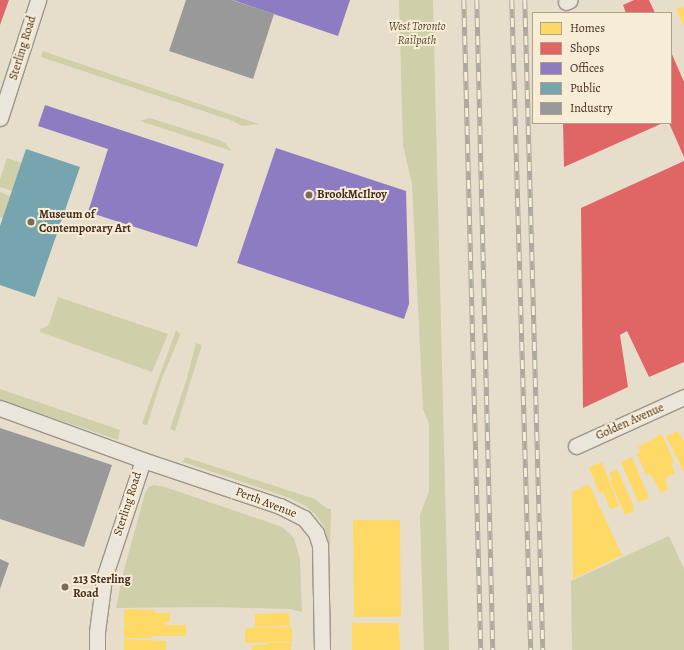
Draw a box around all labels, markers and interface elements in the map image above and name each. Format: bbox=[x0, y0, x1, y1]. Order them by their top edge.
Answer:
legend bbox=[532, 12, 672, 124]
street label: Sterling Road bbox=[6, 14, 40, 82]
park label: West Toronto Railpath bbox=[388, 20, 446, 48]
text: Homes bbox=[570, 20, 605, 36]
text: Shops bbox=[570, 40, 600, 56]
text: Offices bbox=[570, 60, 604, 76]
text: Public bbox=[570, 80, 601, 96]
text: Industry bbox=[570, 100, 613, 116]
place label: BrookMcIlroy bbox=[317, 188, 387, 202]
marker: BrookMcIlroy bbox=[304, 190, 314, 200]
place label: Museum of Contemporary Art bbox=[39, 208, 131, 236]
marker: Museum of Contemporary Art bbox=[26, 217, 36, 227]
street label: Golden Avenue bbox=[594, 401, 666, 443]
street label: Sterling Road bbox=[111, 470, 145, 538]
street label: Perth Avenue bbox=[233, 485, 299, 521]
place label: 213 Sterling Road bbox=[73, 573, 131, 601]
marker: 213 Sterling Road bbox=[60, 582, 70, 592]

